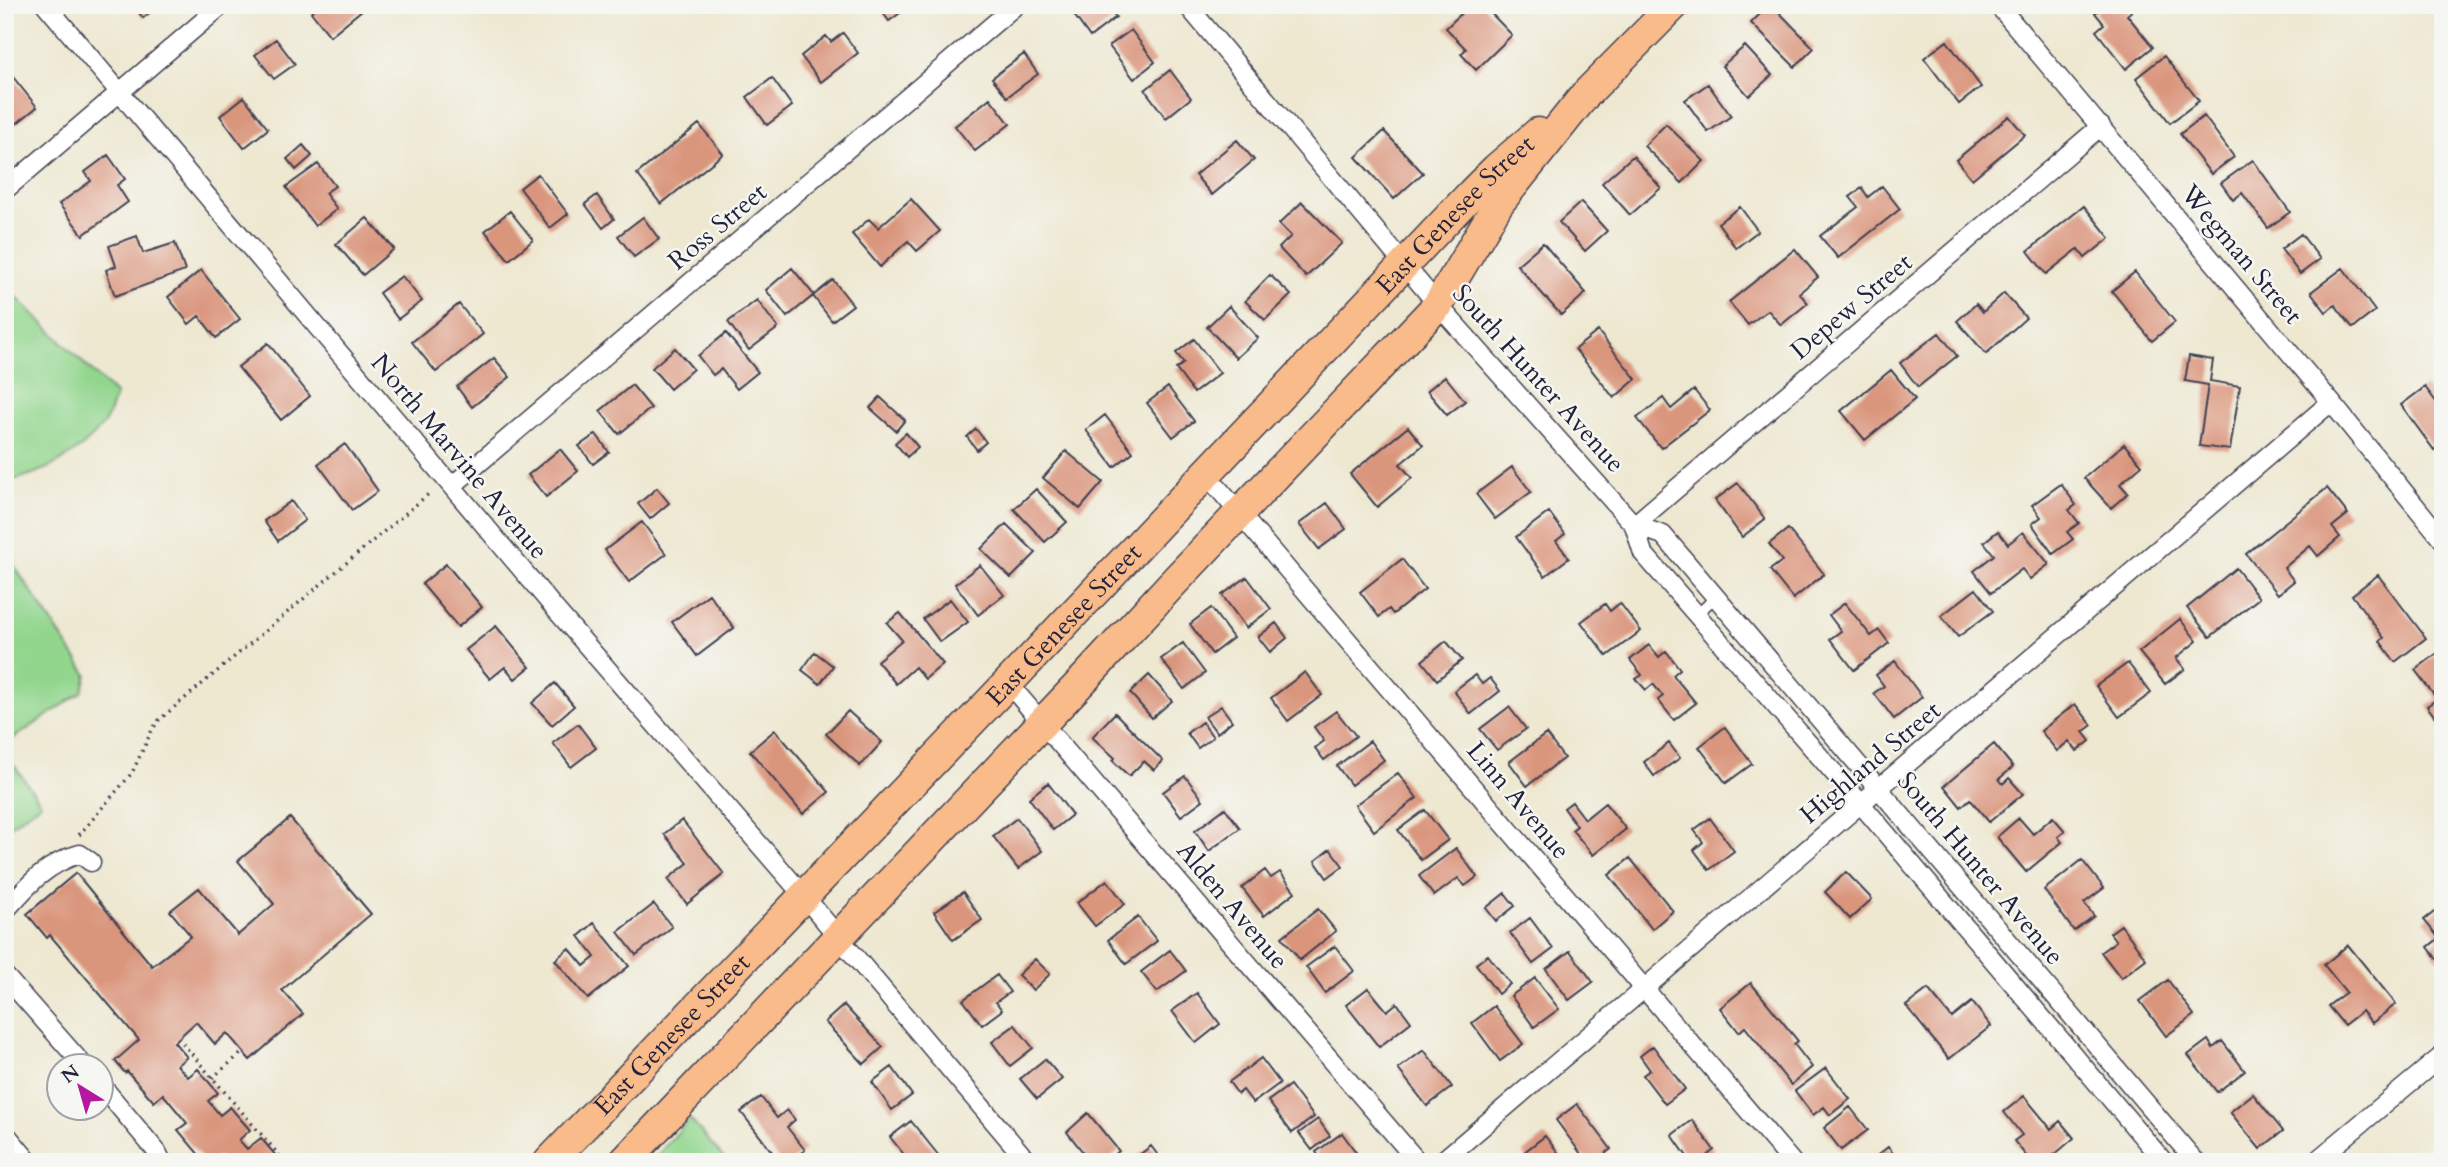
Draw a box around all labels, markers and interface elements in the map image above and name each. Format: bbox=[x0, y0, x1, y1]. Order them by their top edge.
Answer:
street label: East Genesee Street bbox=[1368, 127, 1542, 302]
street label: Ross Street bbox=[660, 175, 774, 278]
street label: Wegman Street bbox=[2172, 176, 2311, 332]
street label: Depew Street bbox=[1783, 245, 1920, 368]
street label: South Hunter Avenue bbox=[1445, 277, 1633, 480]
street label: North Marvine Avenue bbox=[363, 346, 556, 567]
street label: East Genesee Street bbox=[978, 536, 1149, 714]
street label: Highland Street bbox=[1792, 693, 1948, 832]
street label: Linn Avenue bbox=[1459, 734, 1578, 867]
street label: South Hunter Avenue bbox=[1889, 764, 2072, 972]
street label: Alden Avenue bbox=[1169, 834, 1296, 977]
street label: East Genesee Street bbox=[586, 946, 758, 1123]
north arrow bbox=[46, 1052, 116, 1122]
text: N bbox=[56, 1059, 85, 1090]

